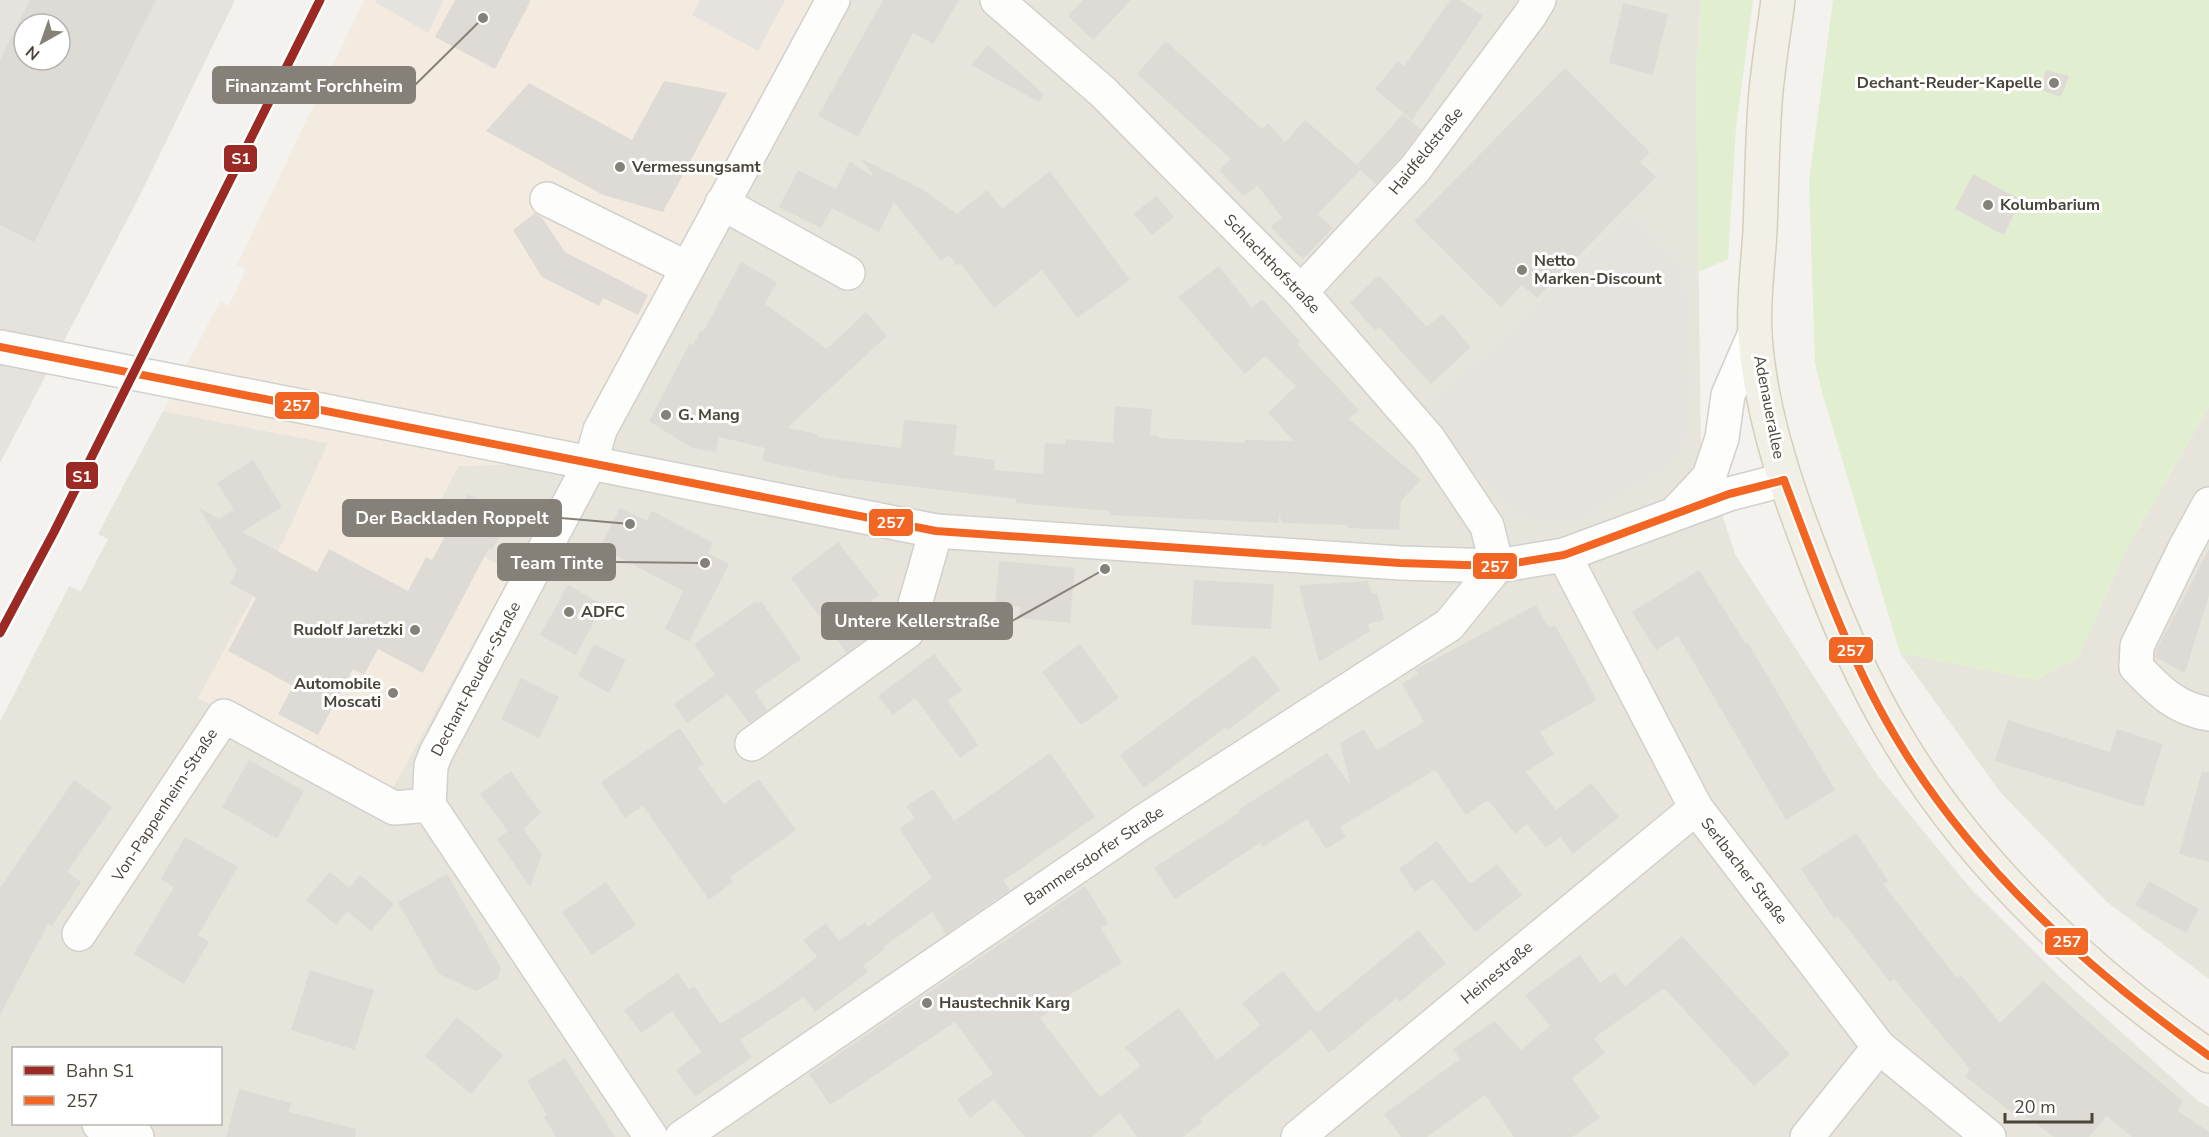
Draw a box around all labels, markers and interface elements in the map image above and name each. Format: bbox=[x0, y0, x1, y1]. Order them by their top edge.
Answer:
north arrow bbox=[12, 12, 72, 72]
text: N bbox=[21, 40, 45, 65]
callout: Finanzamt Forchheim bbox=[213, 67, 415, 103]
place label: Dechant-Reuder-Kapelle bbox=[1857, 72, 2042, 94]
text: Finanzamt Forchheim bbox=[225, 74, 403, 98]
marker: Dechant-Reuder-Kapelle bbox=[2047, 76, 2061, 90]
street label: Haidfeldstraße bbox=[1384, 103, 1468, 199]
line badge: S1 bbox=[223, 144, 258, 173]
text: S1 bbox=[231, 148, 251, 170]
place label: Vermessungsamt bbox=[631, 156, 762, 178]
marker: Vermessungsamt bbox=[613, 160, 627, 174]
place label: Kolumbarium bbox=[2000, 194, 2100, 216]
marker: Kolumbarium bbox=[1981, 198, 1995, 212]
street label: Schlachthofstraße bbox=[1219, 209, 1325, 319]
place label: Netto Marken-Discount bbox=[1534, 250, 1663, 290]
marker: Netto Marken-Discount bbox=[1515, 263, 1529, 277]
street label: Adenauerallee bbox=[1748, 353, 1790, 461]
line badge: 257 bbox=[274, 391, 320, 420]
text: 257 bbox=[283, 395, 311, 417]
place label: G. Mang bbox=[678, 404, 740, 426]
marker: G. Mang bbox=[659, 408, 673, 422]
line badge: S1 bbox=[65, 461, 99, 490]
text: S1 bbox=[72, 466, 92, 488]
callout: Der Backladen Roppelt bbox=[343, 500, 561, 536]
text: Der Backladen Roppelt bbox=[355, 506, 549, 530]
line badge: 257 bbox=[868, 508, 914, 537]
text: 257 bbox=[877, 512, 905, 534]
callout: Team Tinte bbox=[498, 544, 615, 580]
text: Team Tinte bbox=[511, 551, 604, 575]
line badge: 257 bbox=[1472, 552, 1518, 580]
text: 257 bbox=[1481, 556, 1509, 578]
street label: Dechant-Reuder-Straße bbox=[426, 598, 526, 760]
place label: ADFC bbox=[581, 601, 625, 623]
callout: Untere Kellerstraße bbox=[822, 603, 1012, 639]
marker: ADFC bbox=[562, 605, 576, 619]
text: Untere Kellerstraße bbox=[834, 609, 1000, 633]
place label: Rudolf Jaretzki bbox=[293, 619, 403, 641]
marker: Rudolf Jaretzki bbox=[408, 623, 422, 637]
line badge: 257 bbox=[1828, 636, 1874, 664]
text: 257 bbox=[1837, 640, 1865, 662]
place label: Automobile Moscati bbox=[294, 673, 381, 713]
marker: Automobile Moscati bbox=[386, 686, 400, 700]
street label: Von-Pappenheim-Straße bbox=[107, 724, 223, 887]
street label: Bammersdorfer Straße bbox=[1020, 801, 1168, 911]
street label: Serlbacher Straße bbox=[1696, 813, 1792, 929]
line badge: 257 bbox=[2044, 927, 2089, 956]
text: 257 bbox=[2053, 931, 2081, 953]
street label: Heinestraße bbox=[1456, 936, 1538, 1010]
place label: Haustechnik Karg bbox=[939, 992, 1070, 1014]
marker: Haustechnik Karg bbox=[920, 996, 934, 1010]
legend bbox=[12, 1047, 222, 1125]
text: Bahn S1 bbox=[66, 1059, 135, 1083]
scale bar bbox=[2005, 1086, 2092, 1124]
text: 257 bbox=[66, 1089, 98, 1113]
text: 20 m bbox=[2014, 1095, 2056, 1119]

